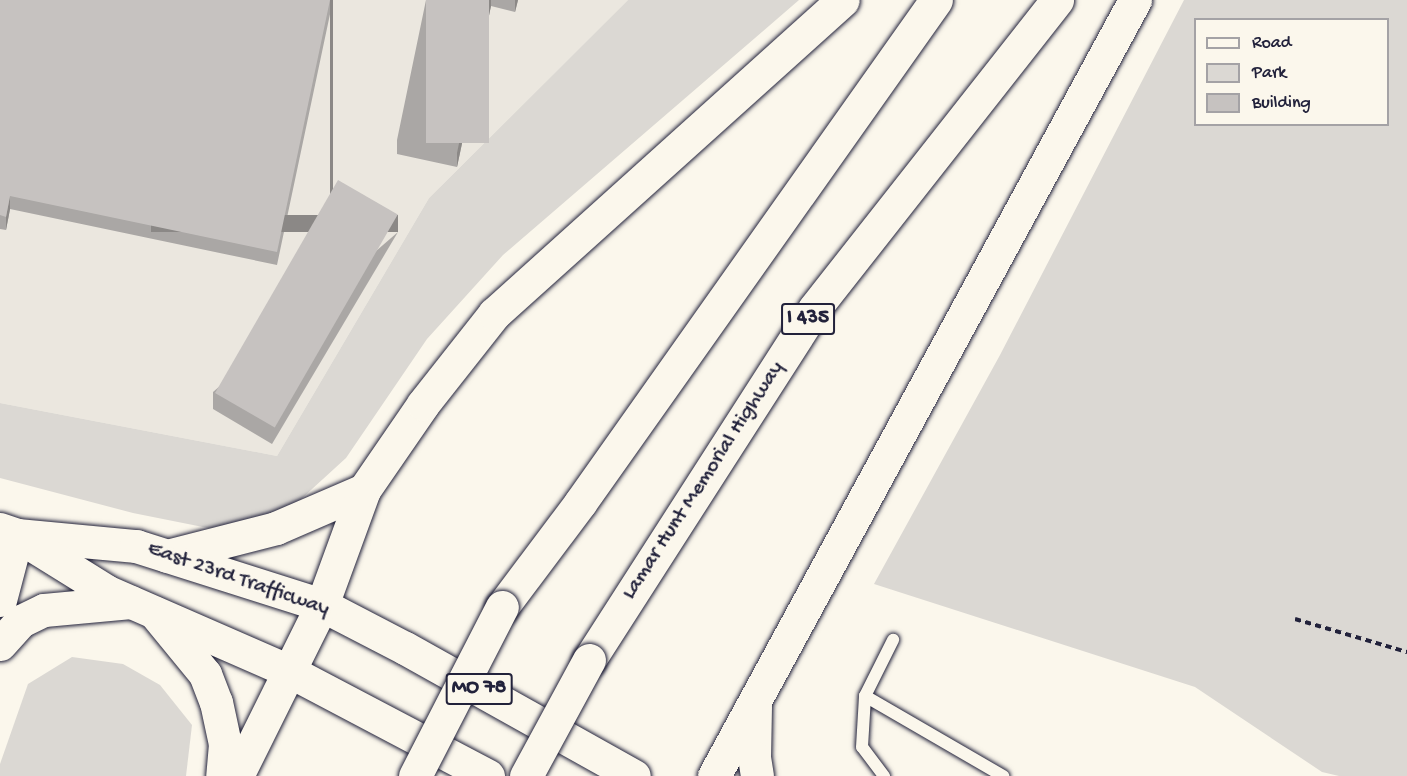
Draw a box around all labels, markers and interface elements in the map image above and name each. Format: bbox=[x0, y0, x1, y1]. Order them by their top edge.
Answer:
legend bbox=[1194, 18, 1389, 126]
text: Road bbox=[1252, 33, 1291, 54]
text: Park bbox=[1252, 63, 1286, 84]
text: Building bbox=[1252, 93, 1311, 114]
road number: I 435 bbox=[781, 301, 835, 337]
street label: Lamar Hunt Memorial Highway bbox=[617, 357, 791, 605]
street label: East 23rd Trafficway bbox=[144, 536, 332, 624]
road number: MO 78 bbox=[444, 671, 514, 707]

